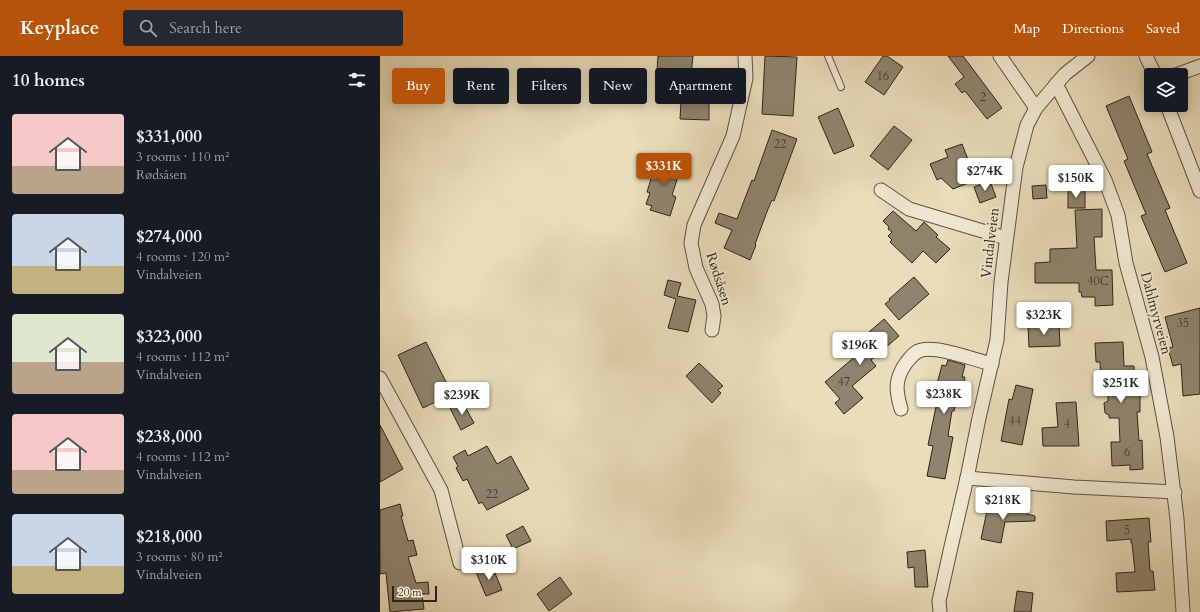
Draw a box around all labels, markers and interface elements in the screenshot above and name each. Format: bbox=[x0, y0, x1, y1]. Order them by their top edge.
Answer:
search box bbox=[123, 10, 403, 46]
text: Keyplace bbox=[20, 15, 99, 41]
icon: search bbox=[137, 17, 159, 39]
text: Search here bbox=[169, 18, 242, 38]
text: Map bbox=[1014, 19, 1040, 38]
text: Directions bbox=[1062, 19, 1124, 38]
text: Saved bbox=[1146, 19, 1180, 38]
chip: Buy bbox=[392, 68, 445, 104]
chip: Rent bbox=[453, 68, 509, 104]
chip: Filters bbox=[517, 68, 581, 104]
chip: New bbox=[589, 68, 647, 104]
chip: Apartment bbox=[655, 68, 746, 104]
house number: 16 bbox=[877, 68, 889, 84]
map controls bbox=[1144, 68, 1188, 112]
button: layers bbox=[1144, 68, 1188, 112]
text: 10 homes bbox=[12, 69, 85, 92]
icon: filters bbox=[346, 69, 368, 91]
house number: 2 bbox=[980, 89, 986, 105]
text: $331,000 bbox=[136, 125, 202, 148]
icon: home bbox=[44, 130, 92, 178]
house number: 22 bbox=[774, 136, 786, 152]
text: 3 rooms · 110 m² bbox=[136, 148, 229, 166]
pin: $331K bbox=[636, 153, 692, 187]
text: $331K bbox=[645, 157, 683, 175]
pin: $274K bbox=[957, 158, 1013, 192]
text: $274K bbox=[966, 162, 1004, 180]
pin: $150K bbox=[1048, 165, 1104, 199]
text: Rødsåsen bbox=[136, 166, 187, 184]
text: $150K bbox=[1057, 169, 1095, 187]
street label: Vindalveien bbox=[976, 207, 1004, 279]
text: $274,000 bbox=[136, 225, 202, 248]
icon: home bbox=[44, 230, 92, 278]
text: 4 rooms · 120 m² bbox=[136, 248, 229, 266]
street label: Rødsåsen bbox=[702, 250, 737, 308]
text: Vindalveien bbox=[136, 266, 202, 284]
street label: Dahlmyrveien bbox=[1136, 270, 1176, 356]
house number: 40C bbox=[1087, 273, 1109, 289]
pin: $323K bbox=[1016, 302, 1072, 336]
text: $323K bbox=[1025, 306, 1063, 324]
house number: 35 bbox=[1177, 315, 1189, 331]
text: $323,000 bbox=[136, 325, 202, 348]
icon: home bbox=[44, 330, 92, 378]
pin: $196K bbox=[832, 332, 888, 366]
text: $196K bbox=[841, 336, 879, 354]
text: 4 rooms · 112 m² bbox=[136, 348, 229, 366]
text: Vindalveien bbox=[136, 366, 202, 384]
pin: $251K bbox=[1093, 370, 1149, 404]
house number: 47 bbox=[838, 374, 850, 390]
text: $251K bbox=[1102, 374, 1140, 392]
pin: $238K bbox=[916, 381, 972, 415]
pin: $239K bbox=[434, 382, 490, 416]
text: $238K bbox=[925, 385, 963, 403]
text: $239K bbox=[443, 386, 481, 404]
house number: 44 bbox=[1009, 413, 1021, 429]
house number: 4 bbox=[1064, 416, 1070, 432]
text: $238,000 bbox=[136, 425, 202, 448]
icon: home bbox=[44, 430, 92, 478]
house number: 6 bbox=[1124, 444, 1130, 460]
text: 4 rooms · 112 m² bbox=[136, 448, 229, 466]
text: Vindalveien bbox=[136, 466, 202, 484]
house number: 22 bbox=[486, 486, 498, 502]
pin: $218K bbox=[975, 487, 1031, 521]
text: $218K bbox=[984, 491, 1022, 509]
house number: 5 bbox=[1124, 522, 1130, 538]
text: $218,000 bbox=[136, 525, 202, 548]
icon: home bbox=[44, 530, 92, 578]
pin: $310K bbox=[461, 547, 517, 581]
text: 3 rooms · 80 m² bbox=[136, 548, 223, 566]
text: $310K bbox=[470, 551, 508, 569]
text: Vindalveien bbox=[136, 566, 202, 584]
scale bar bbox=[392, 584, 437, 603]
text: 20 m bbox=[398, 585, 422, 600]

